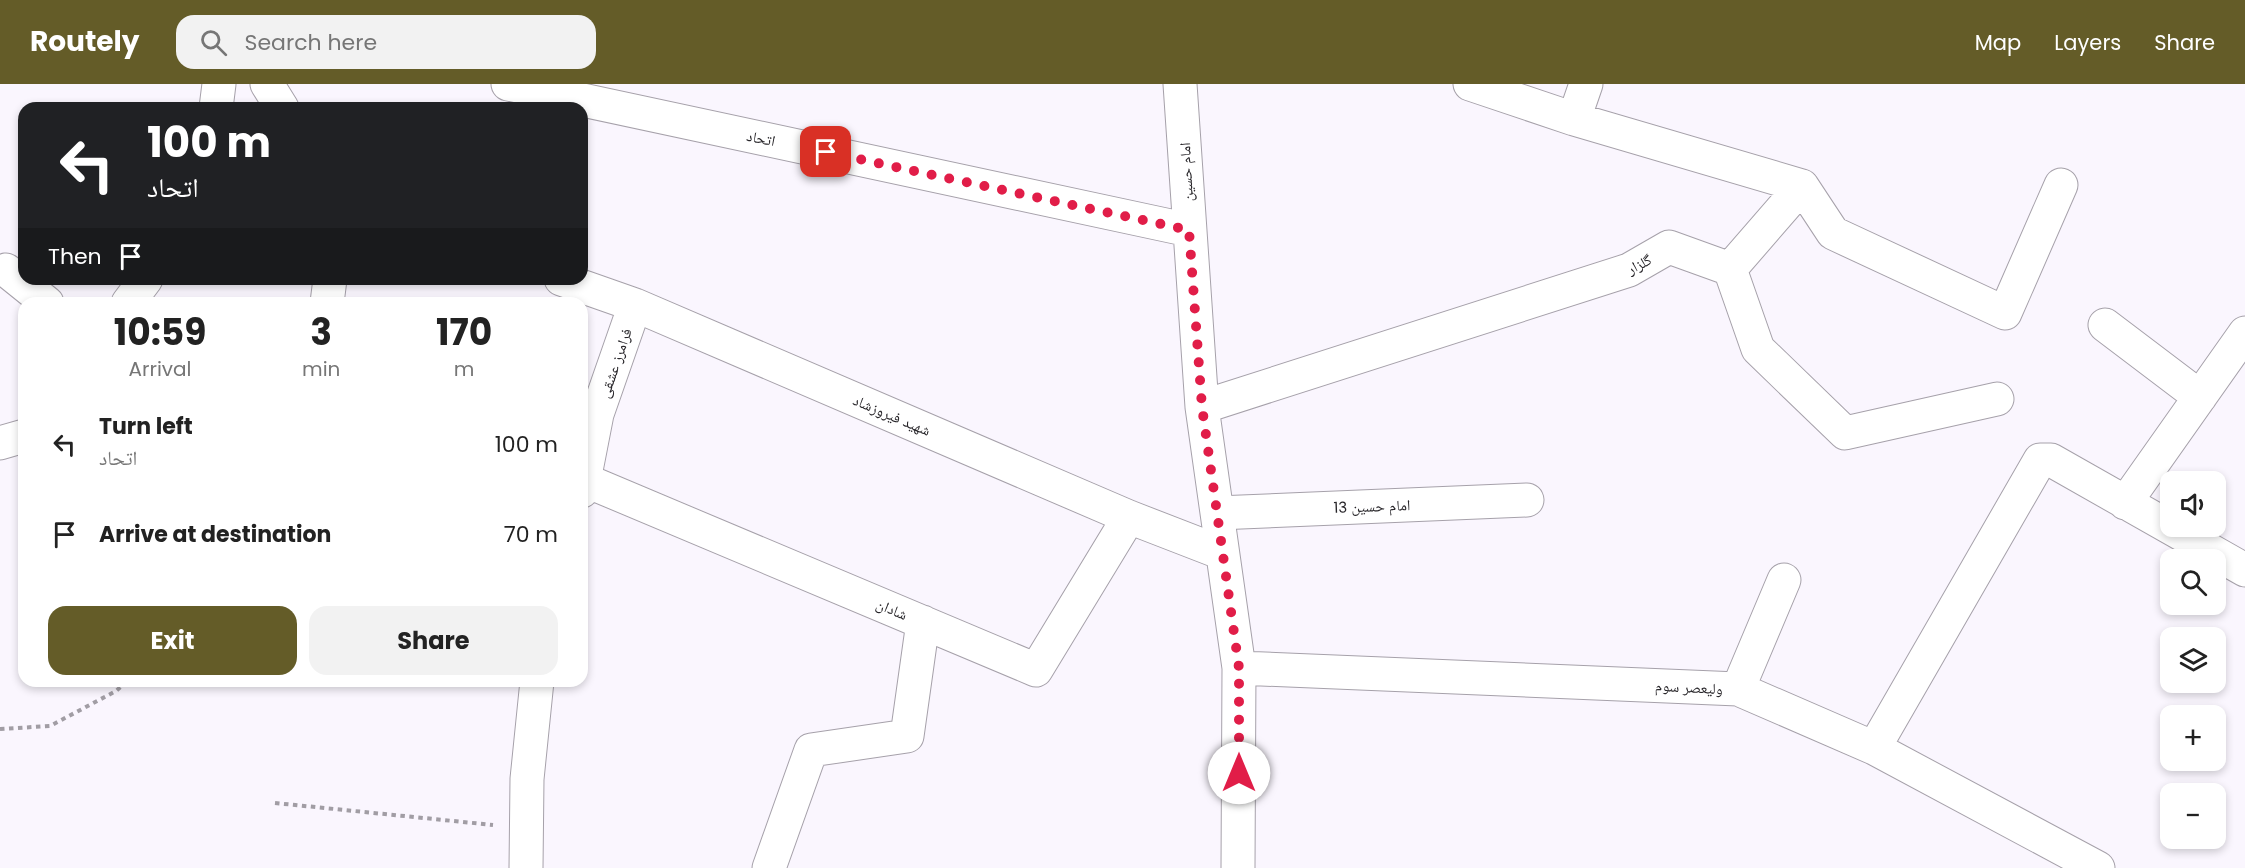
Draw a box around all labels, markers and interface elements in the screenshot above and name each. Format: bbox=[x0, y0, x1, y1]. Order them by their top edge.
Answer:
search box bbox=[176, 15, 596, 69]
text: Routely bbox=[30, 22, 140, 61]
icon: search bbox=[197, 26, 230, 59]
text: Search here bbox=[245, 27, 377, 58]
text: Map bbox=[1975, 28, 2021, 57]
text: Layers bbox=[2054, 28, 2121, 57]
text: Share bbox=[2154, 28, 2215, 57]
text: 100 m bbox=[147, 113, 271, 172]
street label: اتحاد bbox=[745, 125, 777, 151]
icon: left bbox=[48, 126, 126, 204]
pin bbox=[800, 126, 851, 177]
icon: arrive bbox=[809, 135, 842, 168]
street label: امام حسین bbox=[1174, 142, 1198, 202]
text: اتحاد bbox=[147, 169, 199, 206]
icon: arrive bbox=[114, 240, 147, 273]
text: Then bbox=[48, 241, 102, 272]
street label: گلزار bbox=[1622, 249, 1655, 280]
text: 10:59 bbox=[114, 307, 206, 358]
text: 3 bbox=[310, 307, 332, 358]
text: 170 bbox=[436, 307, 492, 358]
street label: فرامرز عشقی bbox=[593, 325, 637, 401]
text: Arrival bbox=[129, 355, 192, 383]
text: min bbox=[302, 355, 340, 383]
text: m bbox=[454, 355, 474, 383]
street label: شهید فیروزشاد bbox=[850, 389, 934, 441]
text: Turn left bbox=[99, 411, 193, 442]
icon: left bbox=[48, 428, 81, 461]
text: 100 m bbox=[495, 429, 558, 460]
text: اتحاد bbox=[99, 444, 137, 472]
map controls bbox=[2160, 471, 2226, 849]
button: sound bbox=[2160, 471, 2226, 537]
street label: امام حسین 13 bbox=[1333, 494, 1411, 518]
icon: arrive bbox=[48, 518, 81, 551]
text: Arrive at destination bbox=[99, 519, 331, 550]
text: 70 m bbox=[504, 519, 558, 550]
button: search bbox=[2160, 549, 2226, 615]
street label: شادان bbox=[873, 593, 911, 625]
button: Exit bbox=[48, 606, 297, 675]
button: Share bbox=[309, 606, 558, 675]
button: layers bbox=[2160, 627, 2226, 693]
street label: ولیعصر سوم bbox=[1655, 675, 1723, 699]
button: + bbox=[2160, 705, 2226, 771]
position arrow bbox=[1207, 741, 1271, 805]
button: − bbox=[2160, 783, 2226, 849]

